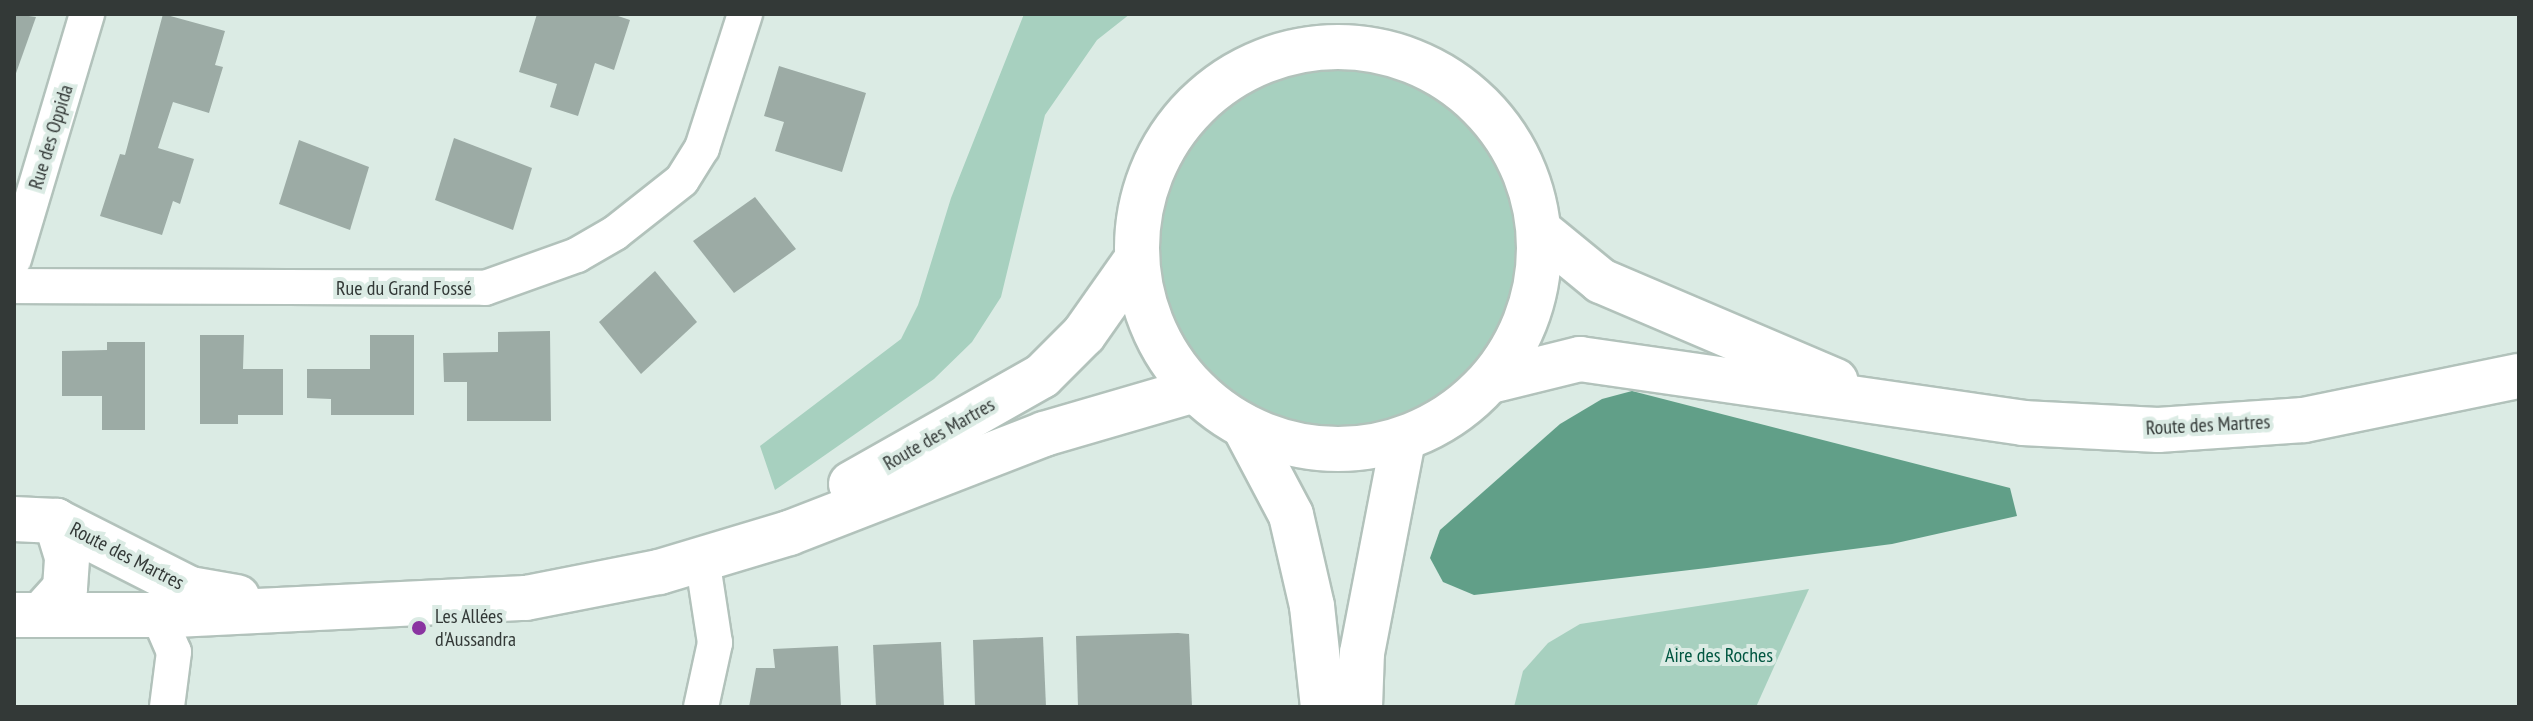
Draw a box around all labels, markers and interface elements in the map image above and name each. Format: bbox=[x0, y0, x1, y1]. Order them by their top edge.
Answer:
street label: Rue des Oppida bbox=[24, 82, 78, 192]
street label: Rue du Grand Fossé bbox=[336, 276, 472, 300]
street label: Route des Martres bbox=[879, 392, 999, 476]
street label: Route des Martres bbox=[2145, 410, 2271, 440]
street label: Route des Martres bbox=[66, 517, 188, 595]
place label: Les Allées d'Aussandra bbox=[435, 604, 516, 651]
marker: Les Allées d'Aussandra bbox=[410, 619, 428, 637]
park label: Aire des Roches bbox=[1665, 643, 1773, 667]

